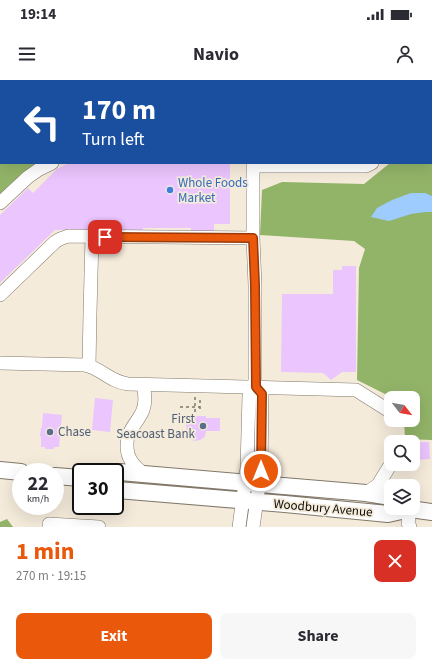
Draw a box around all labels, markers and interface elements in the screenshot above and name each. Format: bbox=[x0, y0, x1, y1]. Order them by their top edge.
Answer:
text: 19:14 bbox=[20, 4, 56, 25]
text: Navio bbox=[193, 42, 239, 67]
icon: menu bbox=[16, 43, 38, 65]
icon: person bbox=[394, 43, 416, 65]
text: 170 m bbox=[82, 90, 156, 130]
icon: left bbox=[16, 96, 68, 148]
text: Turn left bbox=[82, 127, 144, 152]
place label: Whole Foods Market bbox=[178, 174, 248, 207]
marker: Whole Foods Market bbox=[165, 185, 175, 195]
pin bbox=[88, 220, 122, 254]
icon: arrive bbox=[94, 226, 116, 248]
north arrow bbox=[384, 391, 420, 427]
map controls bbox=[384, 391, 420, 515]
place label: First Seacoast Bank bbox=[116, 410, 196, 443]
marker: First Seacoast Bank bbox=[198, 421, 208, 431]
place label: Chase bbox=[58, 423, 91, 441]
marker: Chase bbox=[45, 427, 55, 437]
button: search bbox=[384, 435, 420, 471]
position arrow bbox=[240, 450, 282, 492]
speed limit sign: 30 bbox=[72, 463, 124, 515]
text: 22 bbox=[27, 470, 49, 498]
button: layers bbox=[384, 479, 420, 515]
text: km/h bbox=[27, 492, 49, 506]
street label: Woodbury Avenue bbox=[273, 495, 373, 521]
text: 1 min bbox=[16, 534, 74, 569]
button: close bbox=[374, 540, 416, 582]
text: 270 m · 19:15 bbox=[16, 567, 86, 585]
button: Exit bbox=[16, 613, 212, 659]
button: Share bbox=[220, 613, 416, 659]

